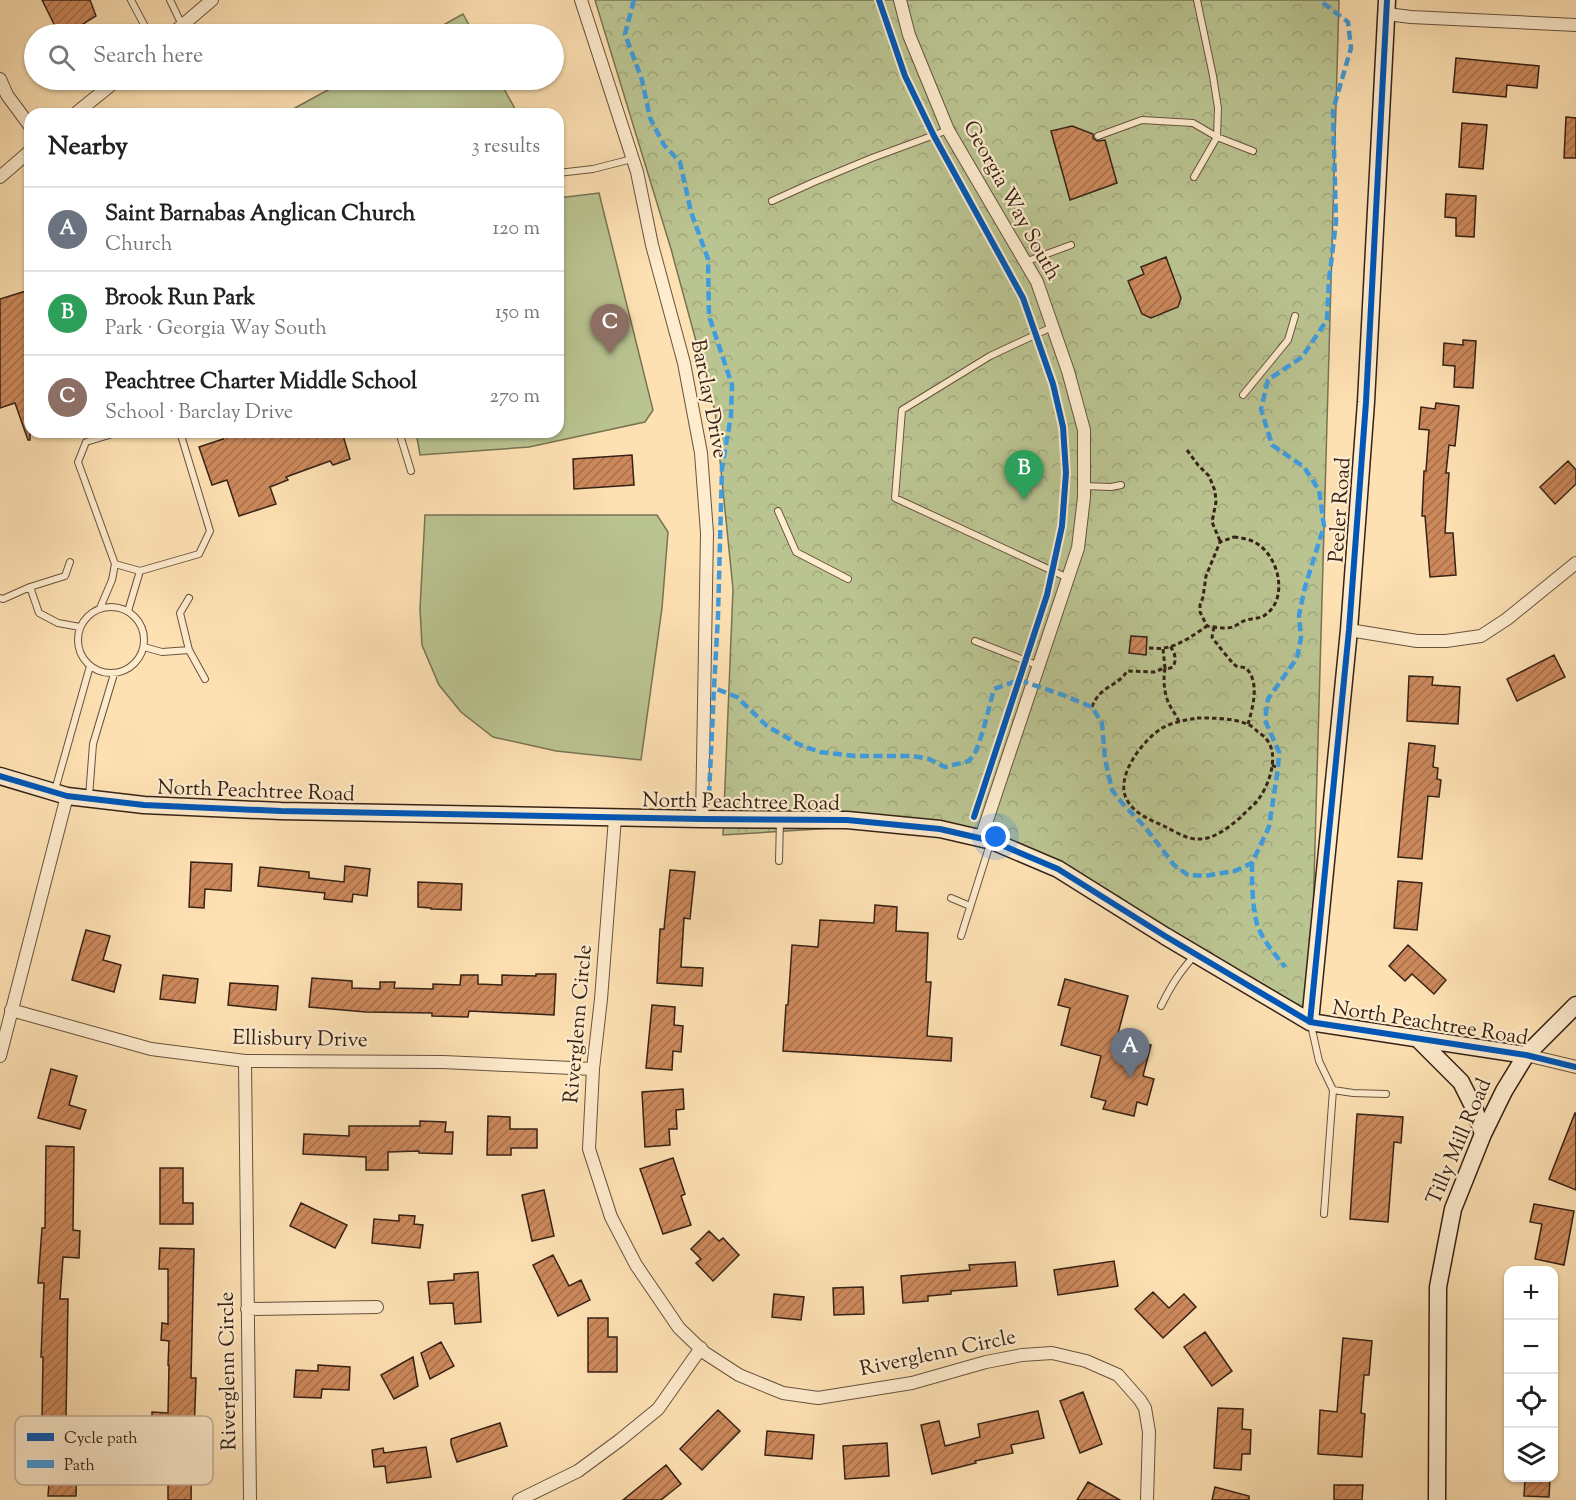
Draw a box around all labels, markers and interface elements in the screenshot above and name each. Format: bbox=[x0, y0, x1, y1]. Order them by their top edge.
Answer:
search box bbox=[24, 24, 564, 90]
icon: search bbox=[45, 41, 78, 74]
text: Search here bbox=[93, 41, 203, 73]
street label: Georgia Way South bbox=[955, 116, 1067, 286]
text: Nearby bbox=[48, 129, 128, 166]
text: 3 results bbox=[471, 133, 540, 162]
text: Saint Barnabas Anglican Church bbox=[105, 199, 415, 231]
text: A bbox=[59, 215, 76, 244]
text: 120 m bbox=[492, 215, 540, 244]
text: Church bbox=[105, 231, 172, 260]
text: Brook Run Park bbox=[105, 283, 255, 315]
text: B bbox=[61, 299, 74, 328]
text: 150 m bbox=[495, 299, 540, 328]
pin: C bbox=[590, 304, 630, 354]
text: Park · Georgia Way South bbox=[105, 315, 327, 344]
street label: Barclay Drive bbox=[682, 337, 734, 461]
text: Peachtree Charter Middle School bbox=[105, 367, 417, 399]
text: C bbox=[59, 383, 76, 412]
text: 270 m bbox=[490, 383, 540, 412]
text: School · Barclay Drive bbox=[105, 399, 293, 428]
pin: B bbox=[1004, 450, 1044, 500]
street label: Peeler Road bbox=[1322, 456, 1360, 564]
street label: North Peachtree Road bbox=[157, 774, 355, 810]
street label: North Peachtree Road bbox=[642, 786, 840, 820]
your location bbox=[981, 822, 1010, 851]
street label: Riverglenn Circle bbox=[557, 943, 601, 1105]
street label: North Peachtree Road bbox=[1330, 994, 1530, 1054]
street label: Ellisbury Drive bbox=[232, 1024, 368, 1056]
pin: A bbox=[1110, 1028, 1150, 1078]
street label: Tilly Mill Road bbox=[1420, 1074, 1500, 1210]
map controls bbox=[1504, 1266, 1558, 1482]
button: + bbox=[1504, 1266, 1558, 1320]
street label: Riverglenn Circle bbox=[213, 1291, 245, 1451]
button: − bbox=[1504, 1320, 1558, 1374]
street label: Riverglenn Circle bbox=[857, 1323, 1019, 1385]
button: locate bbox=[1504, 1374, 1558, 1428]
legend bbox=[15, 1416, 213, 1485]
text: Cycle path bbox=[64, 1428, 138, 1451]
button: layers bbox=[1504, 1428, 1558, 1482]
text: Path bbox=[64, 1455, 95, 1478]

